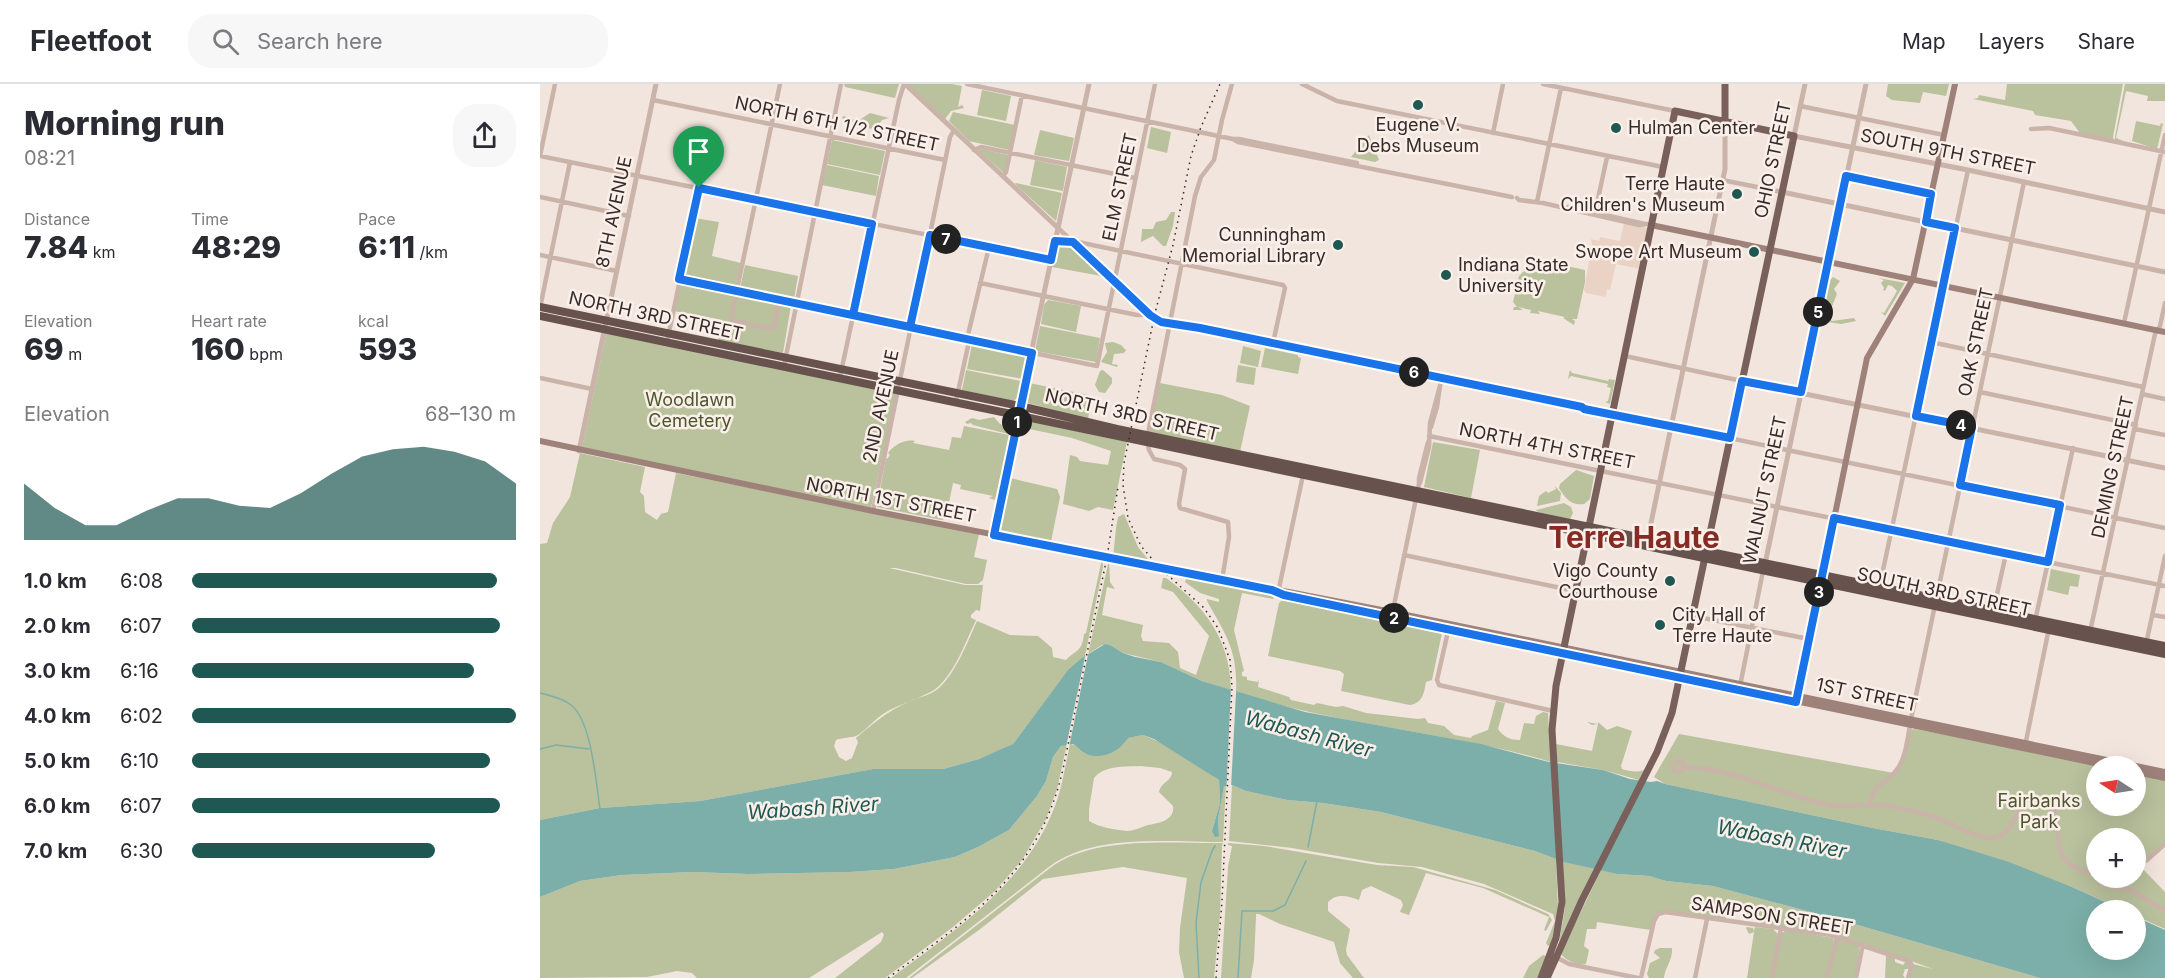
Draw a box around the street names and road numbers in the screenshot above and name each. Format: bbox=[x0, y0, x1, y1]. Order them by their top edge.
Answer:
street label: NORTH 6TH 1/2 STREET bbox=[733, 92, 941, 155]
street label: OHIO STREET bbox=[1750, 100, 1795, 220]
street label: SOUTH 9TH STREET bbox=[1859, 124, 2037, 179]
street label: ELM STREET bbox=[1098, 131, 1141, 243]
street label: 8TH AVENUE bbox=[591, 154, 636, 270]
street label: OAK STREET bbox=[1954, 286, 1997, 398]
street label: NORTH 3RD STREET bbox=[567, 287, 745, 344]
street label: 2ND AVENUE bbox=[858, 348, 903, 464]
street label: NORTH 3RD STREET bbox=[1043, 384, 1221, 445]
street label: DEMING STREET bbox=[2087, 394, 2138, 540]
street label: WALNUT STREET bbox=[1739, 414, 1790, 566]
street label: NORTH 4TH STREET bbox=[1457, 418, 1637, 473]
street label: NORTH 1ST STREET bbox=[804, 473, 978, 526]
street label: SOUTH 3RD STREET bbox=[1855, 563, 2033, 620]
street label: 1ST STREET bbox=[1814, 673, 1920, 716]
street label: SAMPSON STREET bbox=[1690, 892, 1855, 939]

